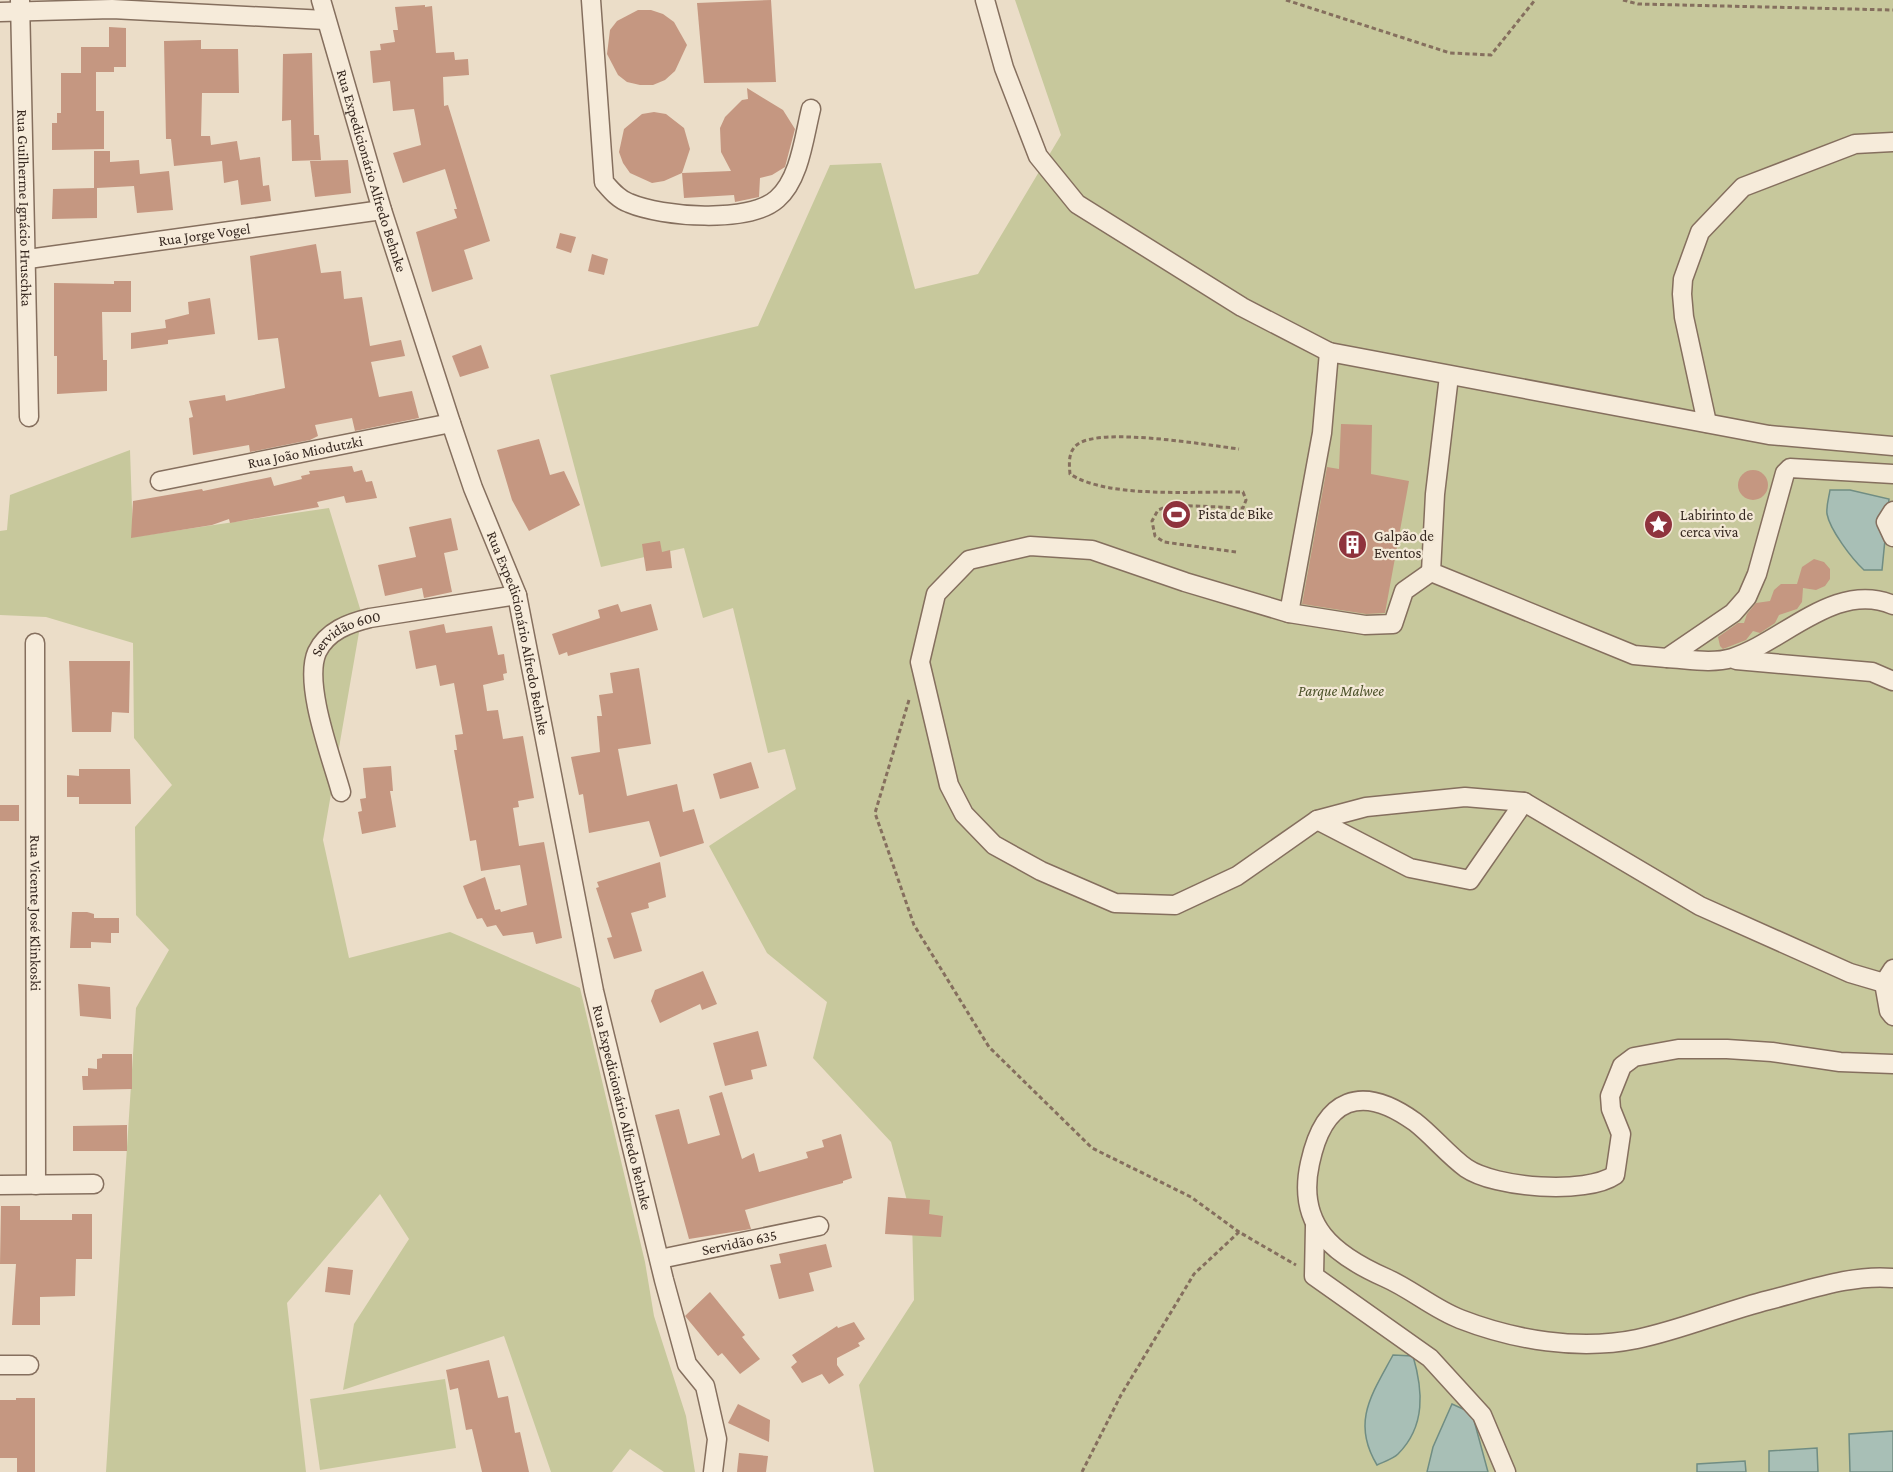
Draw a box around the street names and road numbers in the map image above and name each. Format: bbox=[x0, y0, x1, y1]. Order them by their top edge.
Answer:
street label: Rua Expedicionário Alfredo Behnke bbox=[334, 68, 410, 274]
street label: Rua Guilherme Ignácio Hruschka bbox=[14, 109, 35, 307]
street label: Rua Jorge Vogel bbox=[157, 220, 251, 249]
street label: Rua João Miodutzki bbox=[246, 433, 364, 471]
street label: Rua Expedicionário Alfredo Behnke bbox=[484, 529, 552, 737]
street label: Servidão 600 bbox=[308, 608, 382, 659]
street label: Rua Vicente José Klinkoski bbox=[26, 835, 44, 991]
street label: Rua Expedicionário Alfredo Behnke bbox=[590, 1003, 655, 1212]
street label: Servidão 635 bbox=[700, 1227, 778, 1258]

